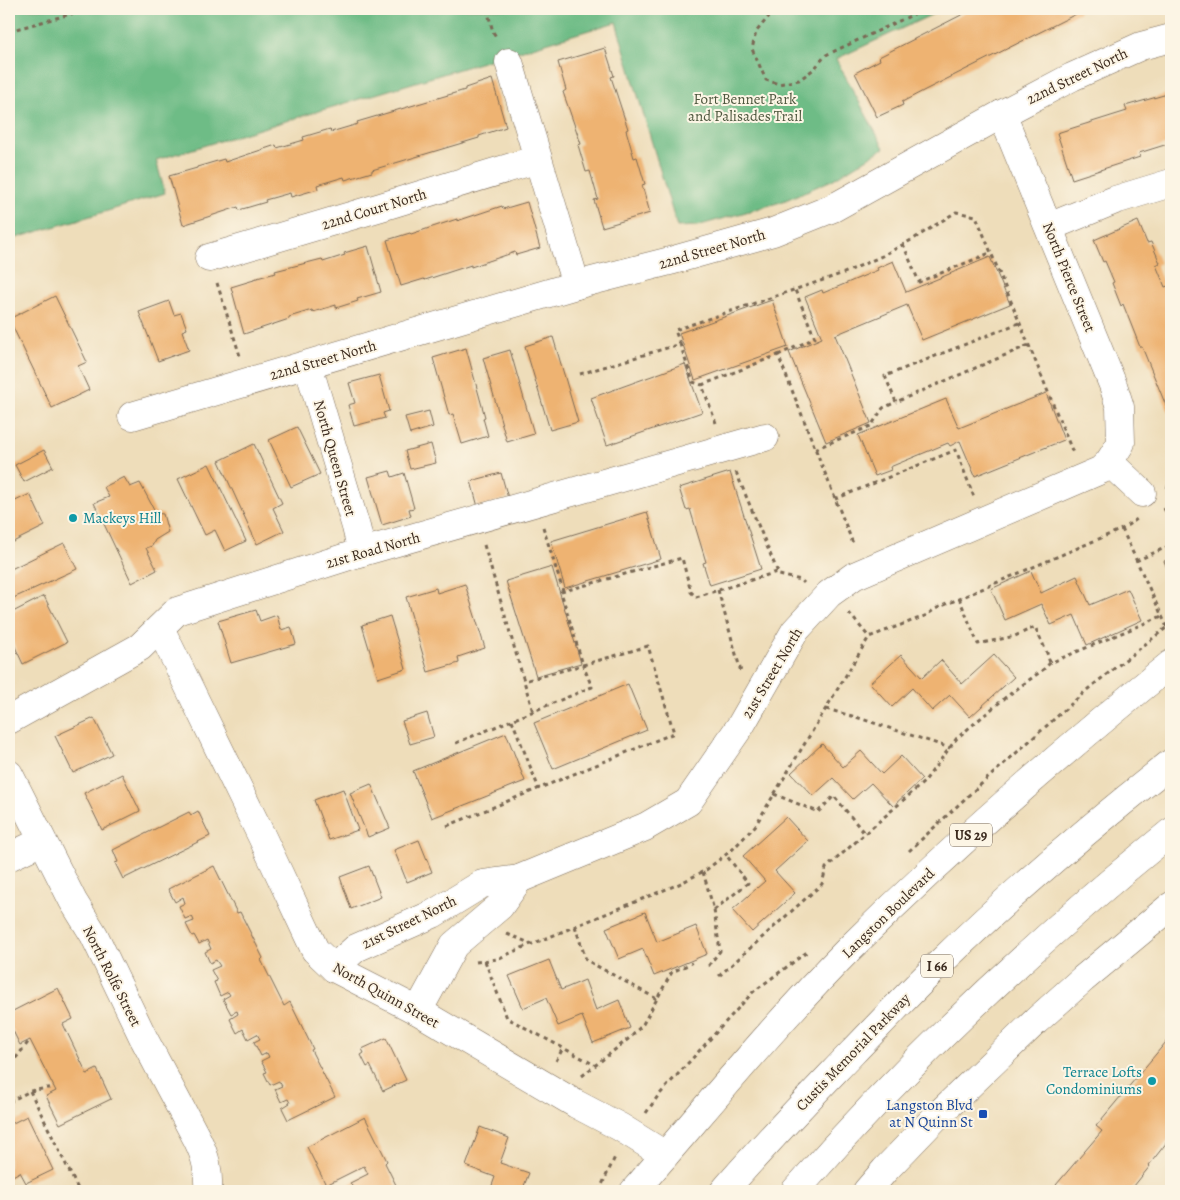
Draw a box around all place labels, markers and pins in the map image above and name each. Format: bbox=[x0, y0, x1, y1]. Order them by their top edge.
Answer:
place label: Mackeys Hill bbox=[83, 508, 162, 528]
marker: Mackeys Hill bbox=[67, 512, 79, 524]
place label: Terrace Lofts Condominiums bbox=[1046, 1062, 1142, 1099]
marker: Terrace Lofts Condominiums bbox=[1146, 1075, 1158, 1087]
place label: Langston Blvd at N Quinn St bbox=[886, 1095, 974, 1132]
marker: Langston Blvd at N Quinn St bbox=[977, 1108, 989, 1120]

